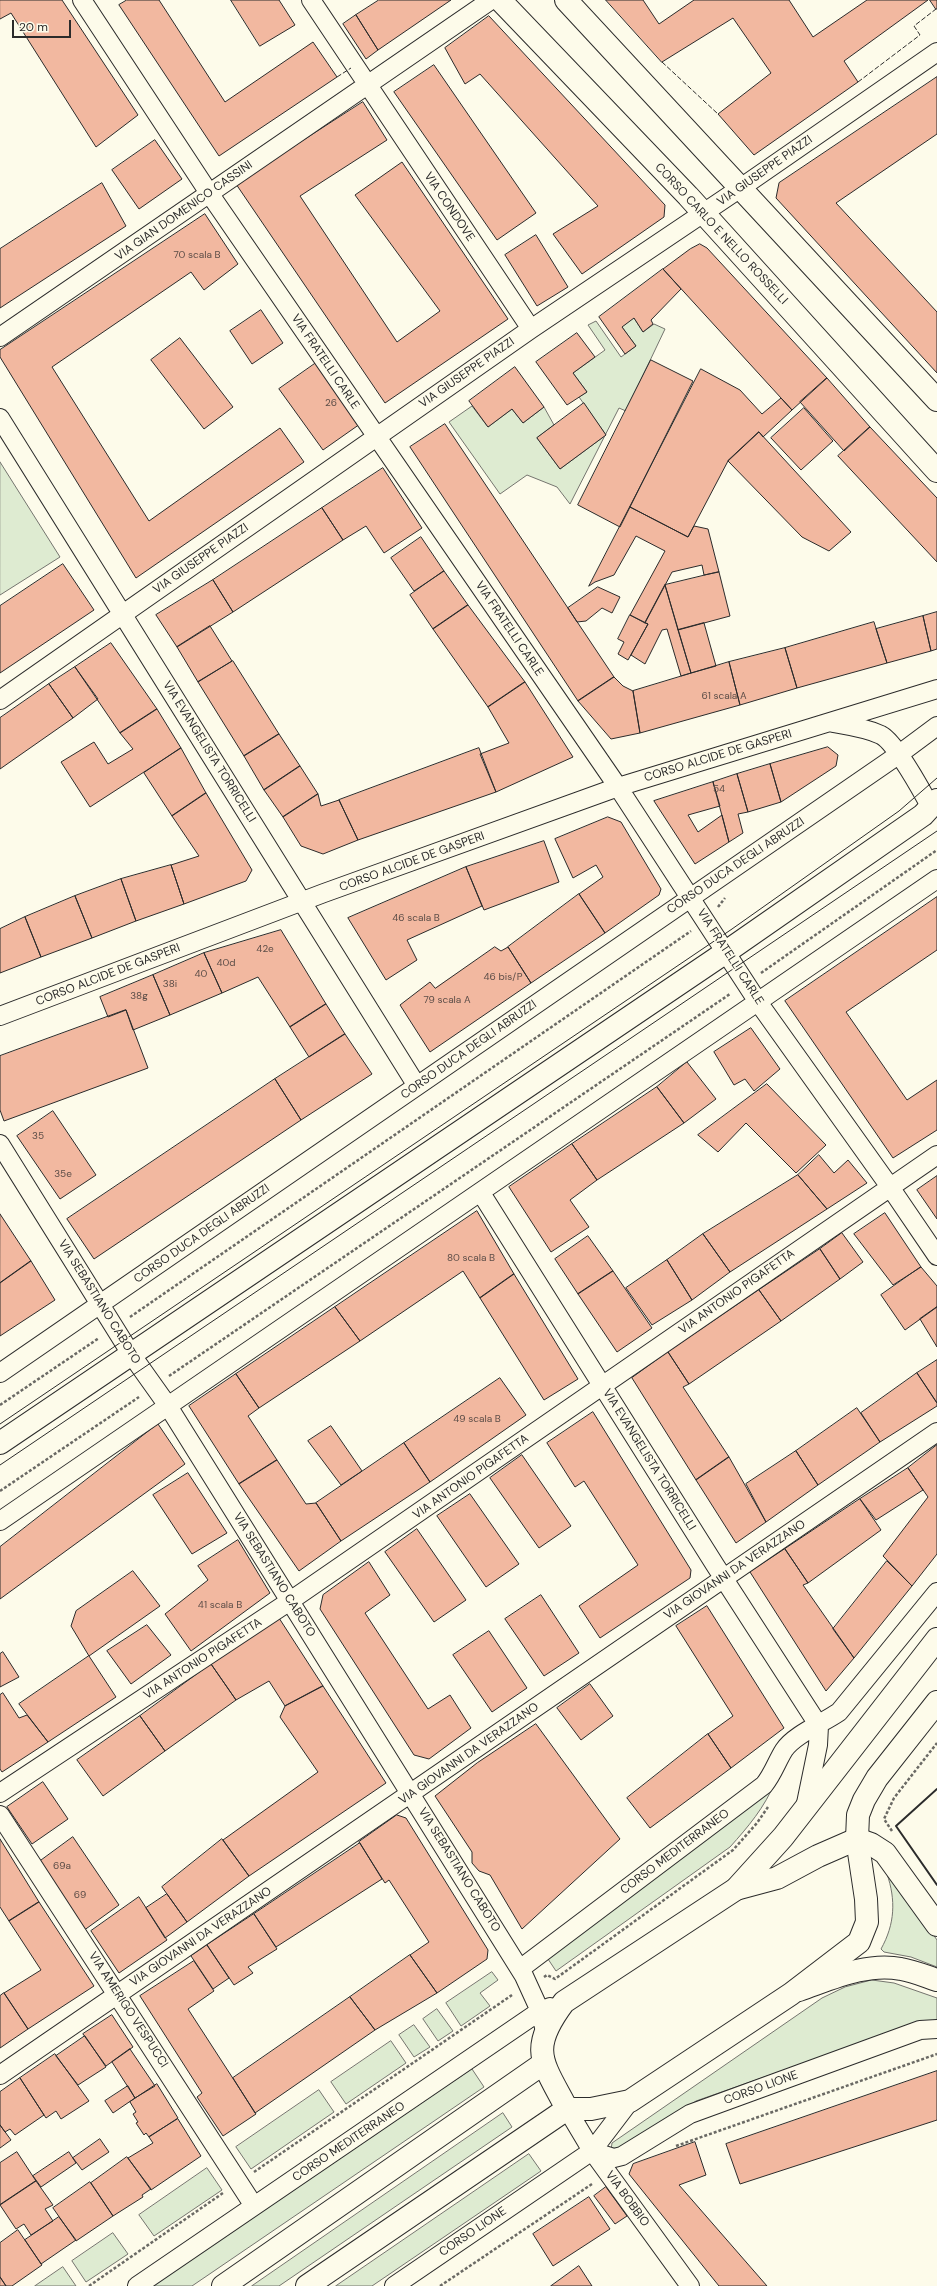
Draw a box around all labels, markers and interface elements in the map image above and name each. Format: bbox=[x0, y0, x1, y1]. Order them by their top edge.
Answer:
scale bar bbox=[14, 12, 73, 38]
text: 20 m bbox=[19, 19, 48, 35]
street label: VIA GIUSEPPE PIAZZI bbox=[715, 133, 815, 209]
street label: VIA GIAN DOMENICO CASSINI bbox=[113, 158, 255, 264]
street label: CORSO CARLO E NELLO ROSSELLI bbox=[652, 160, 790, 308]
street label: VIA CONDOVE bbox=[421, 170, 477, 244]
house number: 70 scala B bbox=[173, 249, 221, 261]
street label: VIA FRATELLI CARLE bbox=[288, 312, 362, 412]
street label: VIA GIUSEPPE PIAZZI bbox=[417, 335, 517, 411]
house number: 26 bbox=[325, 397, 337, 409]
street label: VIA GIUSEPPE PIAZZI bbox=[151, 521, 251, 597]
street label: VIA FRATELLI CARLE bbox=[472, 579, 546, 679]
street label: VIA EVANGELISTA TORRICELLI bbox=[159, 679, 259, 825]
house number: 61 scala A bbox=[701, 690, 747, 702]
street label: CORSO ALCIDE DE GASPERI bbox=[642, 727, 794, 785]
house number: 54 bbox=[713, 783, 725, 795]
street label: CORSO DUCA DEGLI ABRUZZI bbox=[665, 815, 807, 917]
street label: CORSO ALCIDE DE GASPERI bbox=[337, 829, 487, 895]
street label: VIA FRATELLI CARLE bbox=[694, 906, 766, 1008]
house number: 46 scala B bbox=[392, 912, 440, 924]
street label: CORSO ALCIDE DE GASPERI bbox=[34, 941, 182, 1009]
house number: 42e bbox=[256, 943, 274, 955]
house number: 40d bbox=[216, 957, 236, 969]
house number: 40 bbox=[195, 968, 207, 980]
house number: 46 bis/P bbox=[484, 971, 522, 983]
house number: 38i bbox=[163, 978, 177, 990]
house number: 38g bbox=[130, 990, 148, 1002]
house number: 79 scala A bbox=[423, 994, 471, 1006]
street label: CORSO DUCA DEGLI ABRUZZI bbox=[398, 997, 540, 1103]
house number: 35 bbox=[32, 1130, 44, 1142]
house number: 35e bbox=[54, 1168, 72, 1180]
street label: CORSO DUCA DEGLI ABRUZZI bbox=[131, 1181, 273, 1287]
street label: VIA SEBASTIANO CABOTO bbox=[55, 1237, 143, 1367]
street label: VIA ANTONIO PIGAFETTA bbox=[676, 1247, 798, 1337]
house number: 80 scala B bbox=[447, 1252, 495, 1264]
street label: VIA EVANGELISTA TORRICELLI bbox=[599, 1387, 699, 1533]
house number: 49 scala B bbox=[453, 1413, 501, 1425]
street label: VIA ANTONIO PIGAFETTA bbox=[410, 1432, 532, 1522]
street label: VIA SEBASTIANO CABOTO bbox=[230, 1510, 318, 1640]
street label: VIA GIOVANNI DA VERAZZANO bbox=[662, 1517, 808, 1623]
house number: 41 scala B bbox=[198, 1599, 242, 1611]
street label: VIA ANTONIO PIGAFETTA bbox=[141, 1615, 265, 1703]
street label: VIA GIOVANNI DA VERAZZANO bbox=[396, 1700, 542, 1808]
street label: VIA SEBASTIANO CABOTO bbox=[415, 1805, 503, 1935]
street label: CORSO MEDITERRANEO bbox=[618, 1806, 732, 1898]
house number: 69a bbox=[53, 1860, 71, 1872]
street label: VIA GIOVANNI DA VERAZZANO bbox=[128, 1884, 274, 1990]
house number: 69 bbox=[74, 1889, 86, 1901]
street label: VIA AMERIGO VESPUCCI bbox=[85, 1949, 171, 2071]
street label: CORSO LIONE bbox=[722, 2068, 800, 2108]
street label: CORSO MEDITERRANEO bbox=[290, 2099, 408, 2185]
street label: VIA BOBBIO bbox=[602, 2168, 652, 2230]
street label: CORSO LIONE bbox=[437, 2204, 509, 2260]

